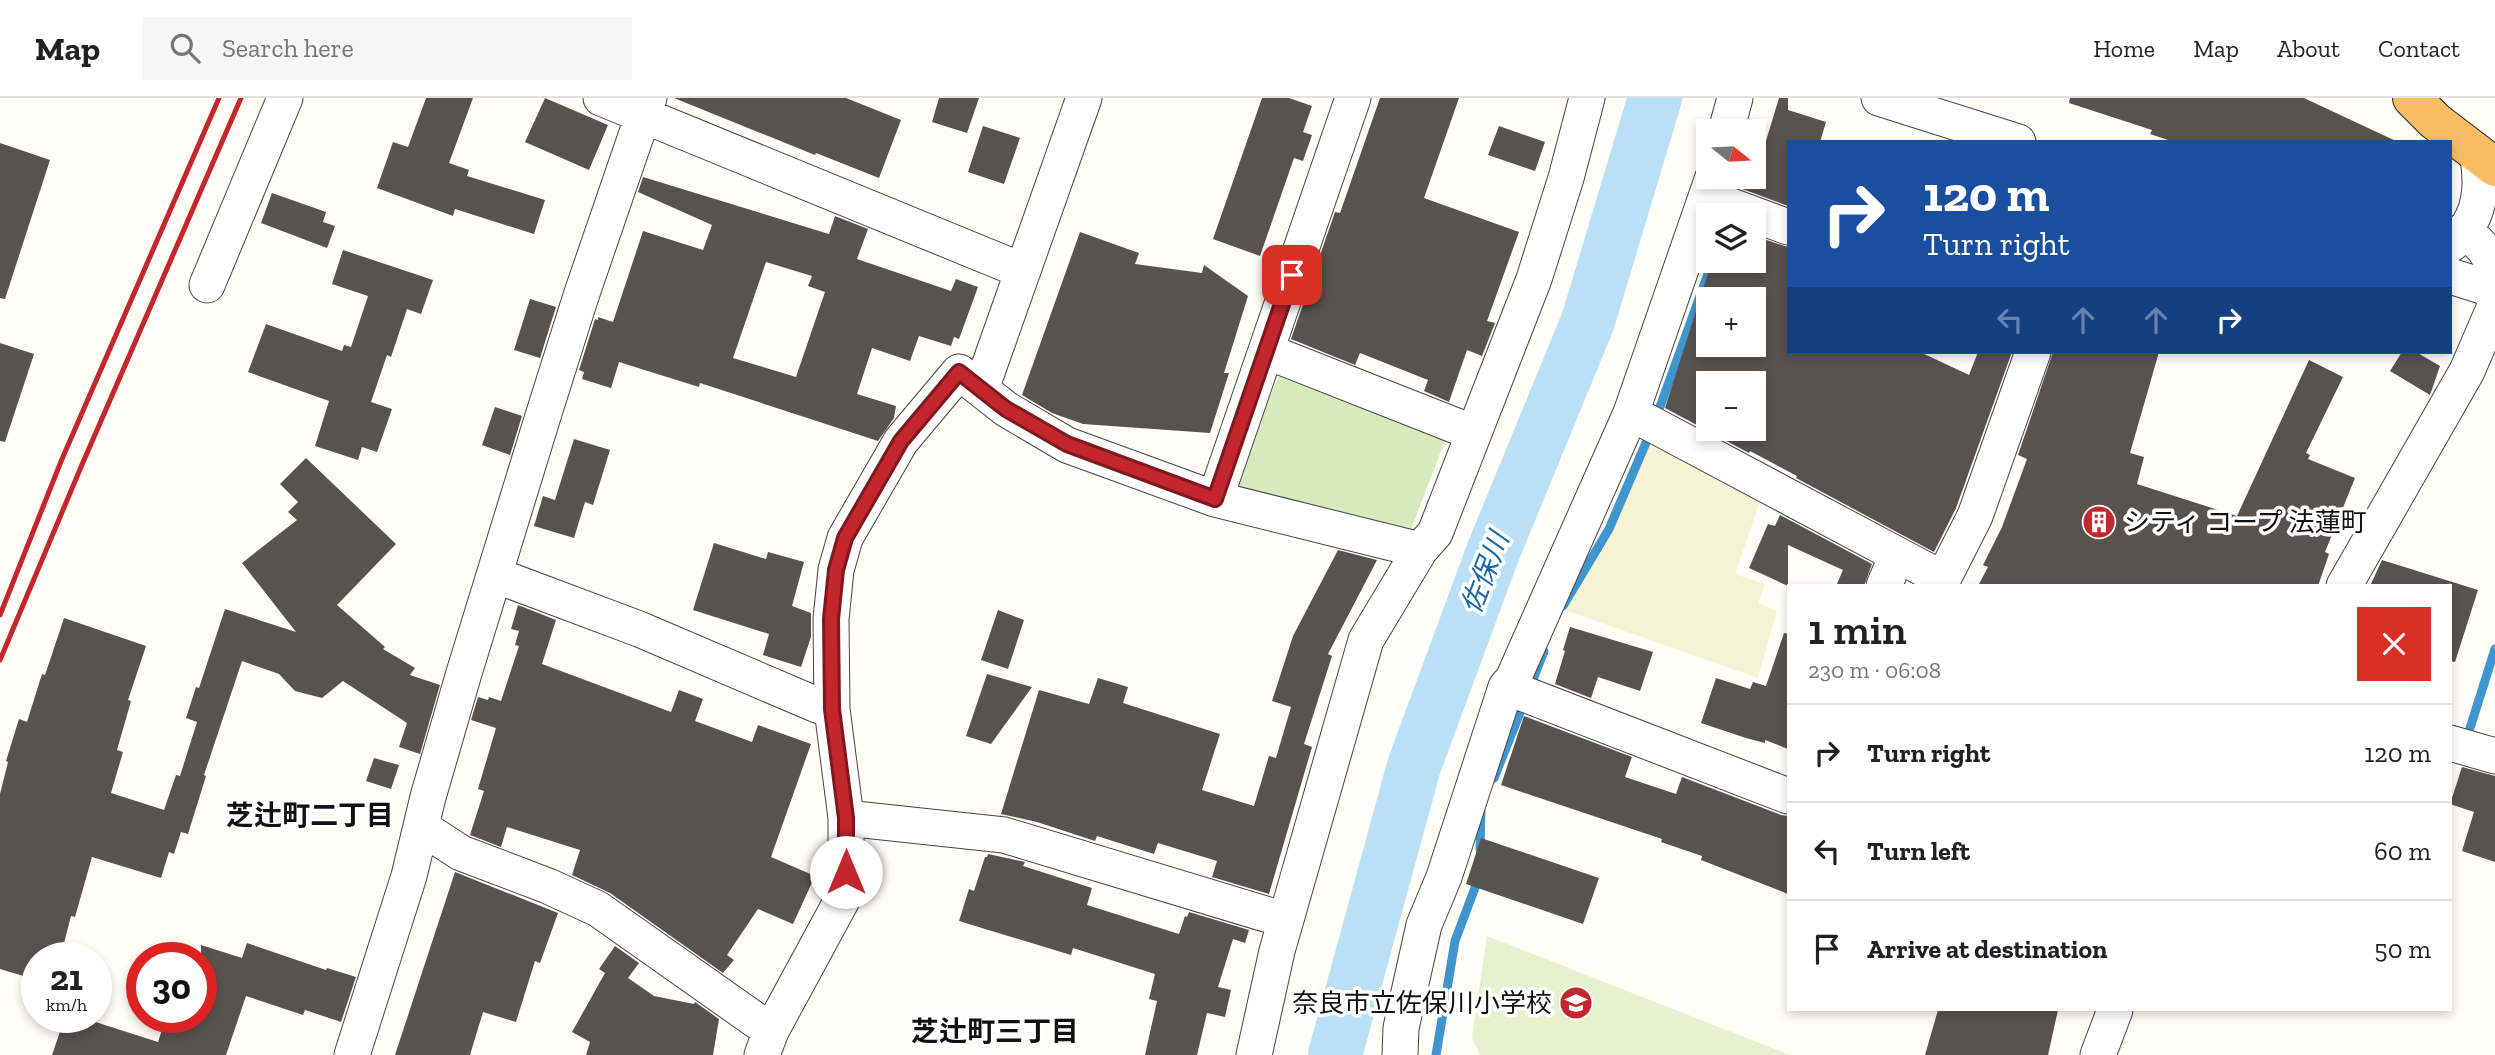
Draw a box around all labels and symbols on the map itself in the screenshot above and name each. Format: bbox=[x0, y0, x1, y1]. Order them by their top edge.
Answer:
north arrow bbox=[1696, 119, 1766, 189]
pin bbox=[1262, 245, 1322, 305]
building icon: シティ コープ 法蓮町 bbox=[2080, 503, 2118, 541]
place label: シティ コープ 法蓮町 bbox=[2124, 506, 2367, 538]
water label: 佐保川 bbox=[1455, 525, 1517, 618]
district label: 芝辻町二丁目 bbox=[226, 799, 394, 832]
position arrow bbox=[809, 835, 883, 909]
speed limit sign: 30 bbox=[126, 942, 217, 1033]
school or university icon: 奈良市立佐保川小学校 bbox=[1557, 984, 1595, 1022]
place label: 奈良市立佐保川小学校 bbox=[1292, 987, 1552, 1019]
district label: 芝辻町三丁目 bbox=[911, 1015, 1079, 1048]

